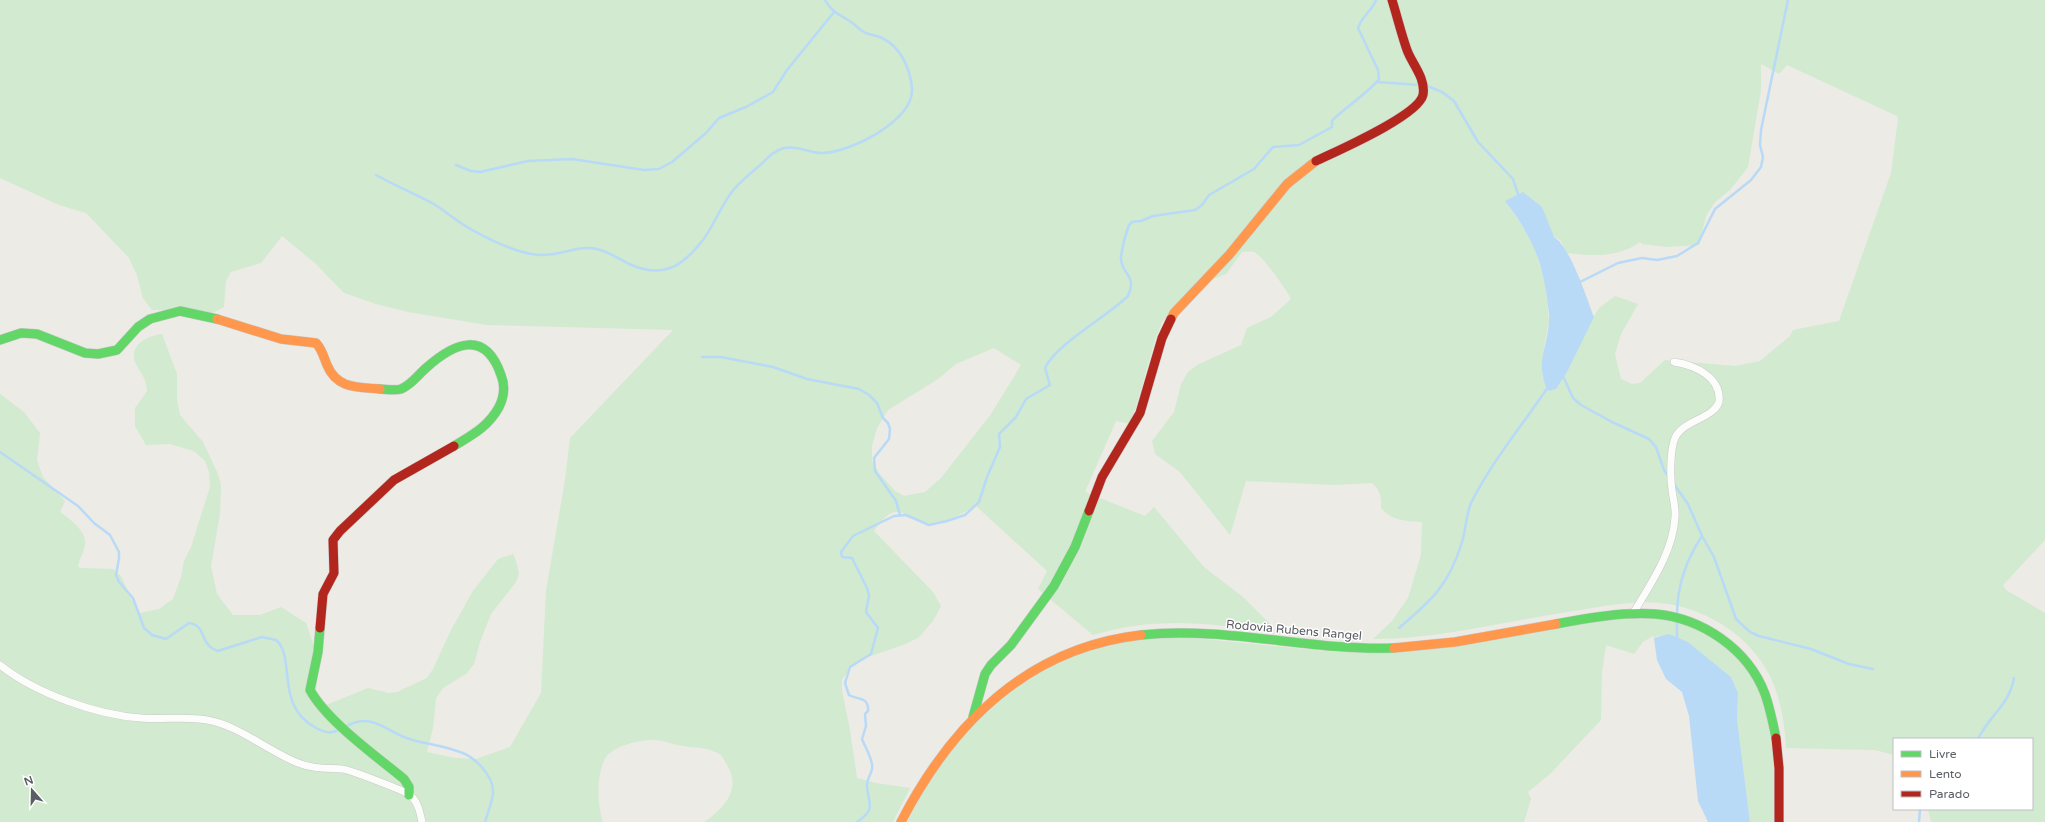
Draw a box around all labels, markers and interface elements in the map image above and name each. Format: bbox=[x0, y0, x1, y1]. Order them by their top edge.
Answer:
street label: Rodovia Rubens Rangel bbox=[1226, 617, 1362, 643]
legend bbox=[1893, 738, 2033, 810]
text: Livre bbox=[1929, 747, 1957, 761]
text: Lento bbox=[1929, 767, 1962, 781]
north arrow bbox=[12, 770, 52, 810]
text: N bbox=[22, 773, 35, 789]
text: Parado bbox=[1929, 787, 1970, 801]

